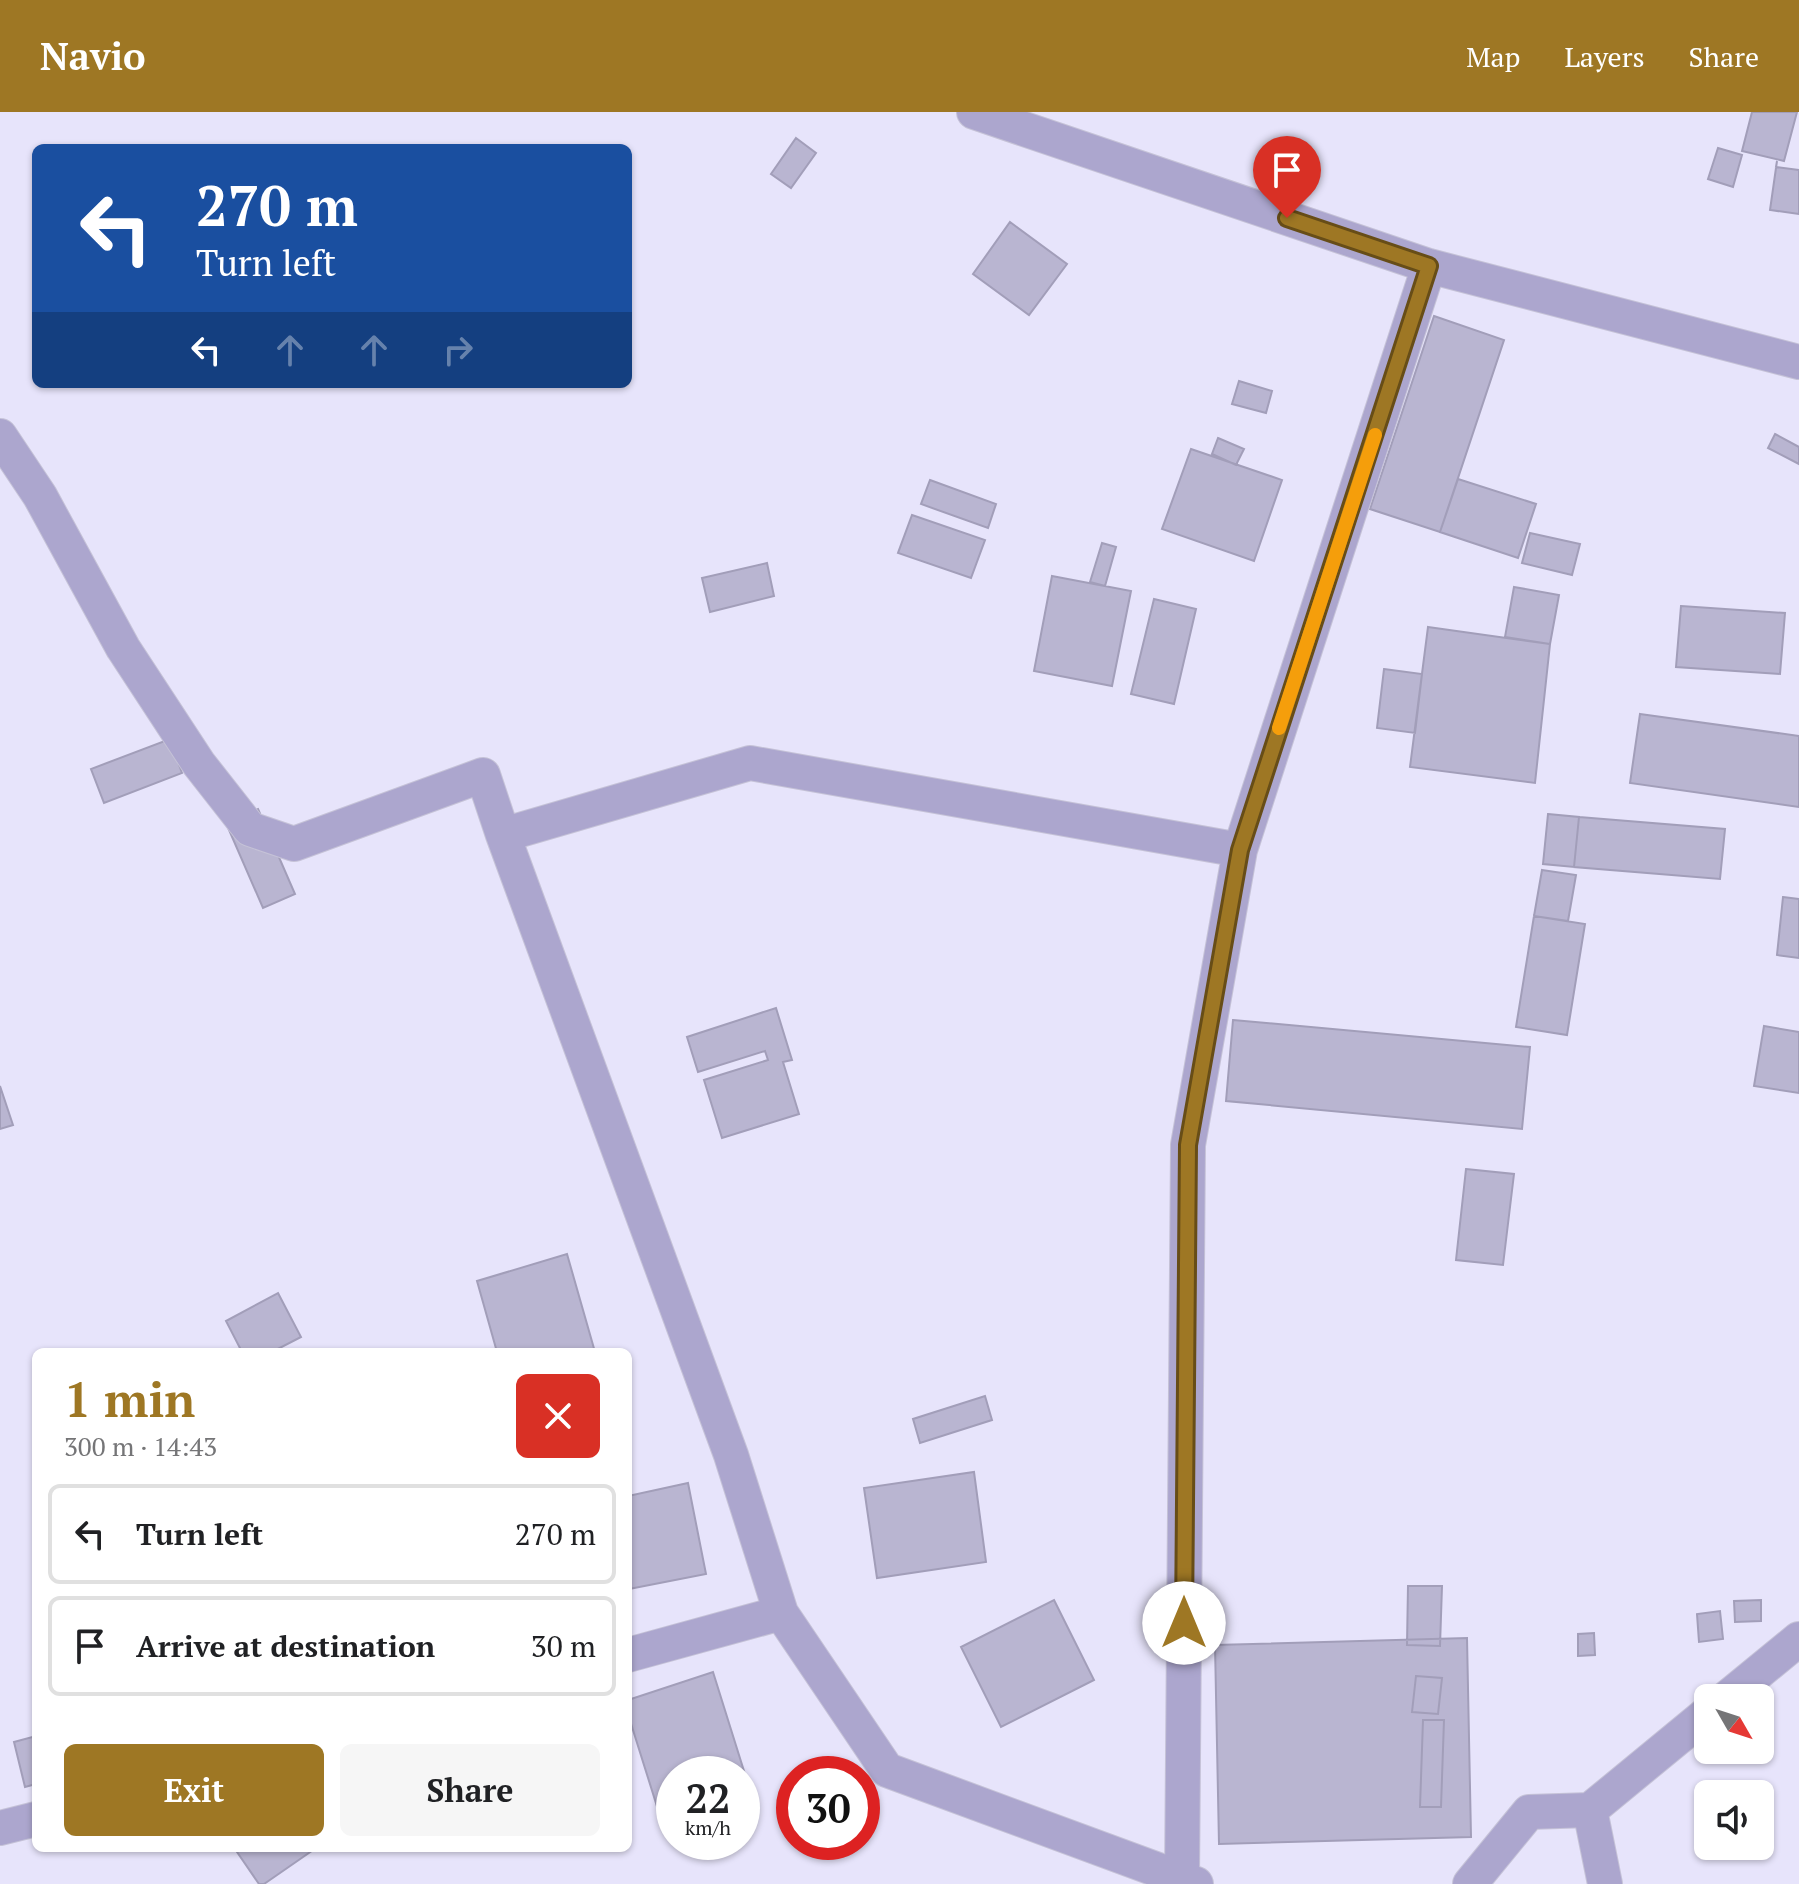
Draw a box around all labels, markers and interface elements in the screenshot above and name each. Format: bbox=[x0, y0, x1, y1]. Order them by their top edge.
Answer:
text: Navio bbox=[40, 31, 146, 81]
text: Map bbox=[1466, 38, 1520, 75]
text: Layers bbox=[1564, 38, 1645, 75]
text: Share bbox=[1689, 38, 1759, 75]
pin bbox=[1253, 136, 1321, 218]
icon: arrive bbox=[1265, 148, 1309, 192]
text: 270 m bbox=[196, 168, 358, 242]
icon: left bbox=[64, 176, 168, 280]
text: Turn left bbox=[196, 239, 336, 286]
icon: left bbox=[184, 328, 228, 372]
icon: ahead bbox=[268, 328, 312, 372]
icon: ahead bbox=[352, 328, 396, 372]
icon: right bbox=[436, 328, 480, 372]
text: 1 min bbox=[64, 1367, 195, 1431]
button: close bbox=[516, 1374, 600, 1458]
text: 300 m · 14:43 bbox=[64, 1429, 217, 1463]
icon: left bbox=[68, 1512, 112, 1556]
text: Turn left bbox=[136, 1514, 263, 1554]
text: 270 m bbox=[515, 1514, 596, 1554]
position arrow bbox=[1142, 1581, 1226, 1665]
icon: arrive bbox=[68, 1624, 112, 1668]
text: Arrive at destination bbox=[136, 1626, 435, 1666]
text: 30 m bbox=[531, 1626, 596, 1666]
north arrow bbox=[1694, 1684, 1774, 1764]
map controls bbox=[1694, 1684, 1774, 1860]
button: Exit bbox=[64, 1744, 324, 1836]
button: Share bbox=[340, 1744, 600, 1836]
speed limit sign: 30 bbox=[776, 1756, 880, 1860]
text: 22 bbox=[685, 1771, 731, 1824]
button: sound bbox=[1694, 1780, 1774, 1860]
text: km/h bbox=[685, 1814, 731, 1841]

